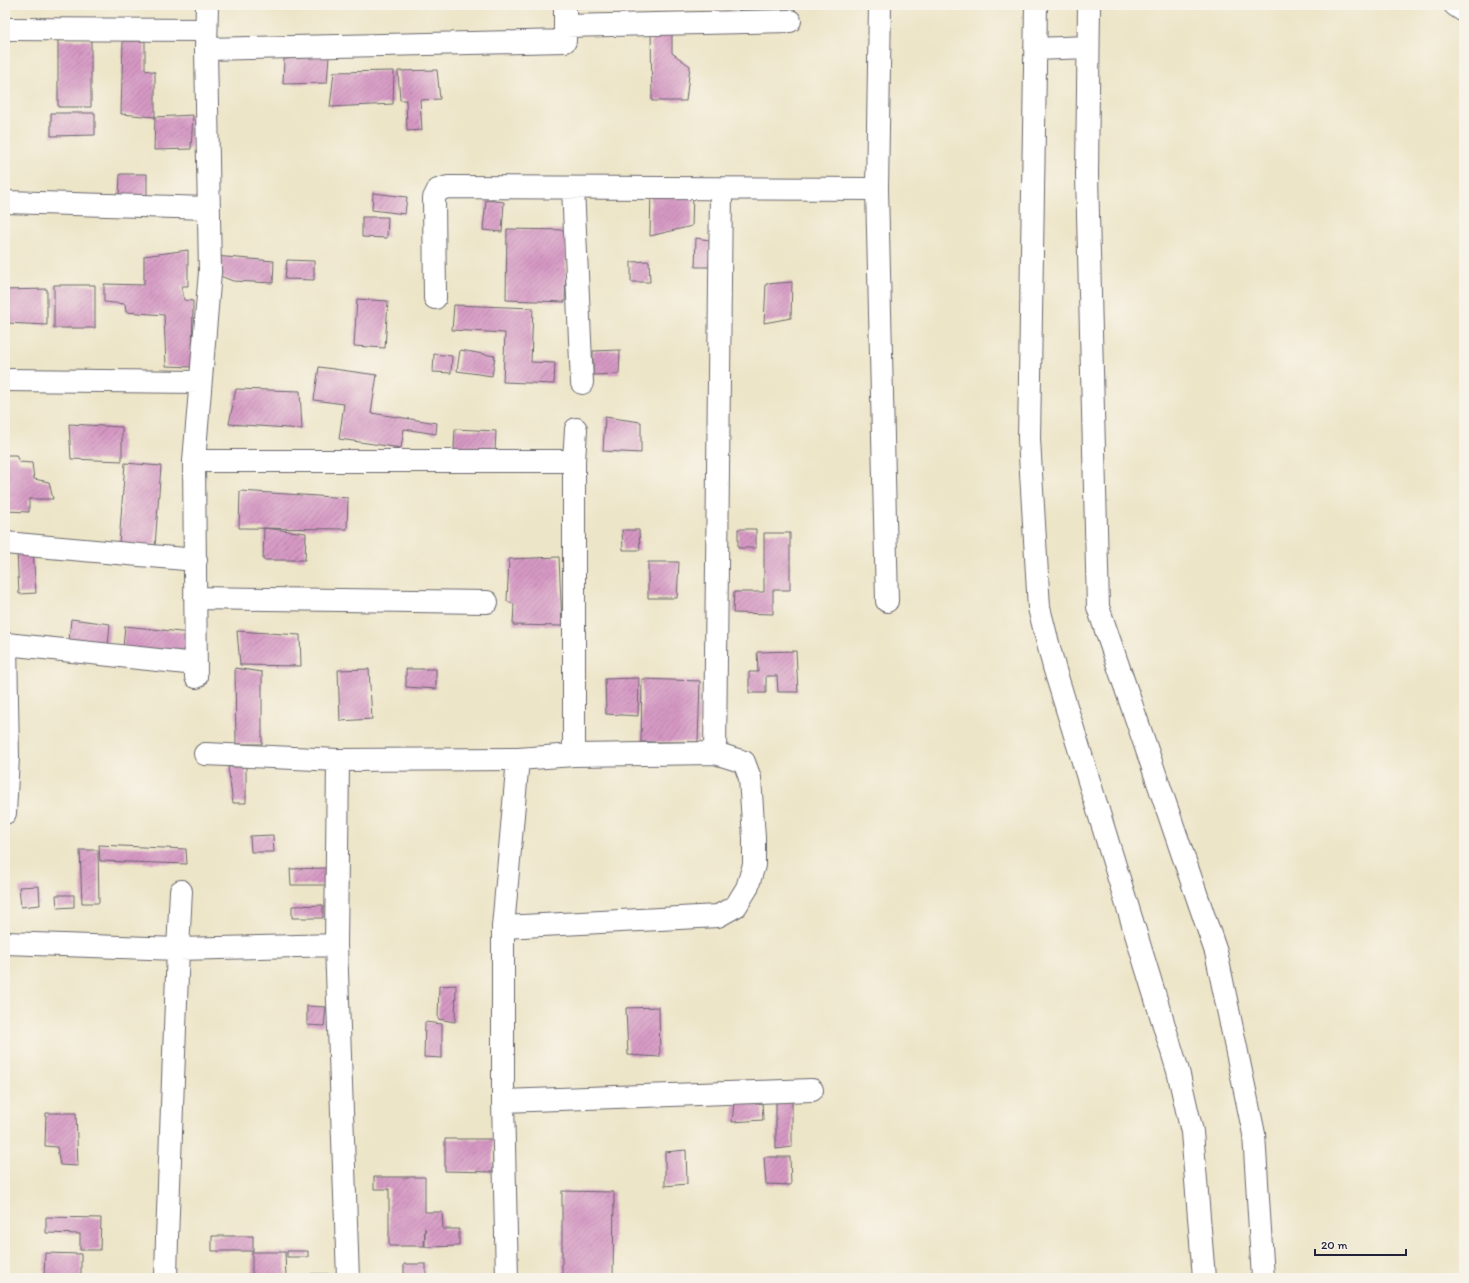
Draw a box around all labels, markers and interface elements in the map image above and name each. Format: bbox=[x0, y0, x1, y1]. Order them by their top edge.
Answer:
scale bar bbox=[1315, 1231, 1406, 1257]
text: 20 m bbox=[1321, 1238, 1348, 1252]

